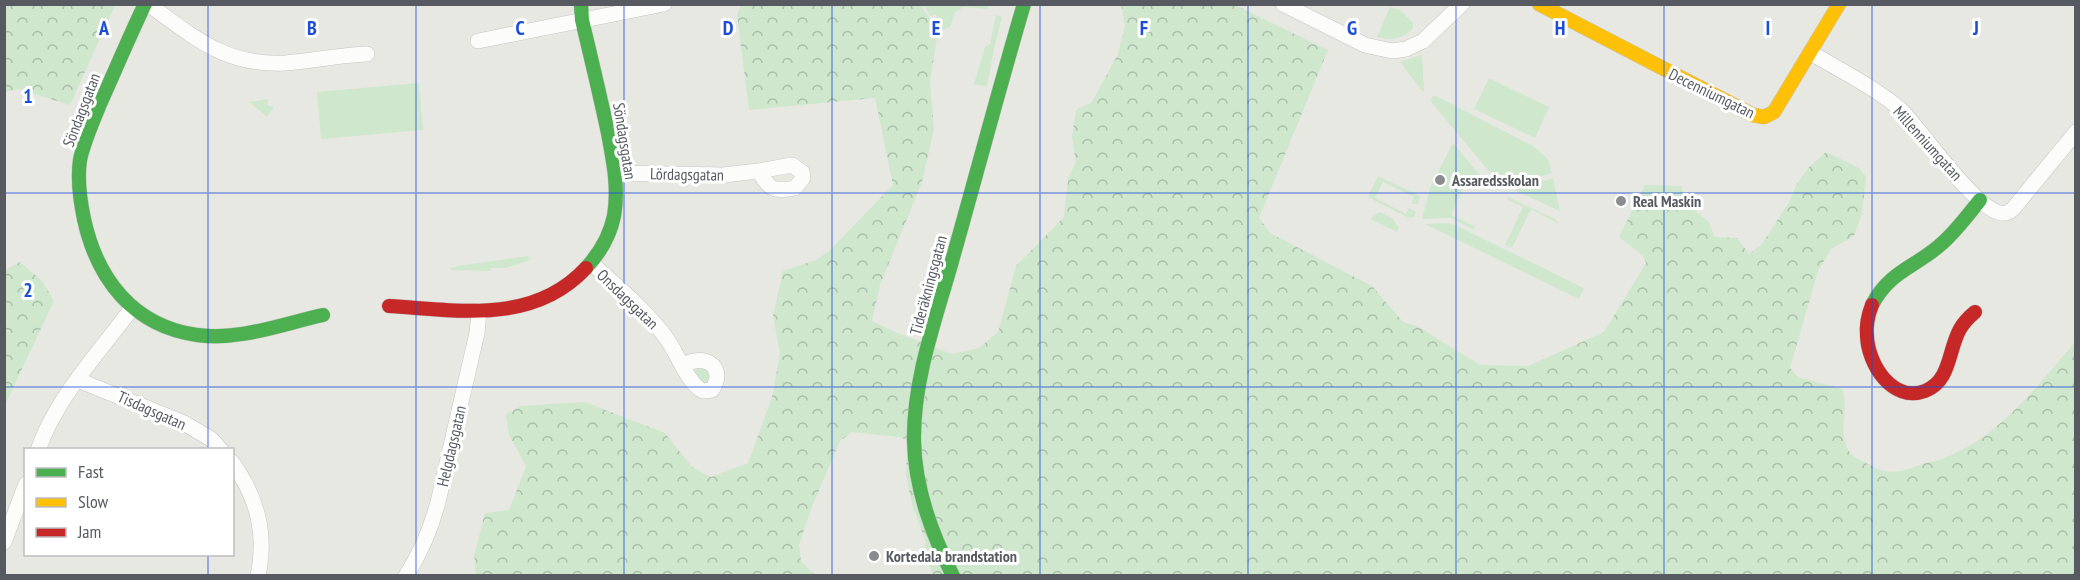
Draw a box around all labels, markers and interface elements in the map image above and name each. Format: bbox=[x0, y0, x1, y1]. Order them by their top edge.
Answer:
text: A bbox=[98, 15, 110, 41]
text: B bbox=[307, 15, 317, 41]
text: C bbox=[515, 15, 525, 41]
text: D bbox=[723, 15, 734, 41]
text: E bbox=[932, 15, 940, 41]
text: F bbox=[1140, 15, 1148, 41]
text: G bbox=[1347, 15, 1357, 41]
text: H bbox=[1555, 15, 1565, 41]
text: I bbox=[1766, 15, 1770, 41]
text: J bbox=[1972, 15, 1979, 41]
street label: Decenniumgatan bbox=[1666, 64, 1758, 122]
street label: Söndagsgatan bbox=[58, 70, 104, 150]
text: 1 bbox=[23, 83, 33, 109]
street label: Söndagsgatan bbox=[609, 101, 641, 181]
street label: Millenniumgatan bbox=[1889, 101, 1967, 185]
street label: Lördagsgatan bbox=[650, 163, 724, 185]
place label: Assaredsskolan bbox=[1451, 170, 1539, 190]
marker: Assaredsskolan bbox=[1433, 173, 1447, 187]
place label: Real Maskin bbox=[1633, 191, 1701, 211]
marker: Real Maskin bbox=[1614, 194, 1628, 208]
street label: Tideräkningsgatan bbox=[905, 233, 951, 337]
street label: Onsdagsgatan bbox=[593, 265, 663, 333]
text: 2 bbox=[23, 277, 33, 303]
street label: Tisdagsgatan bbox=[115, 386, 189, 434]
street label: Helgdagsgatan bbox=[432, 404, 470, 488]
legend bbox=[24, 448, 234, 556]
text: Fast bbox=[78, 460, 104, 483]
text: Slow bbox=[78, 490, 109, 513]
text: Jam bbox=[77, 520, 101, 543]
place label: Kortedala brandstation bbox=[886, 546, 1017, 566]
marker: Kortedala brandstation bbox=[867, 549, 881, 563]

